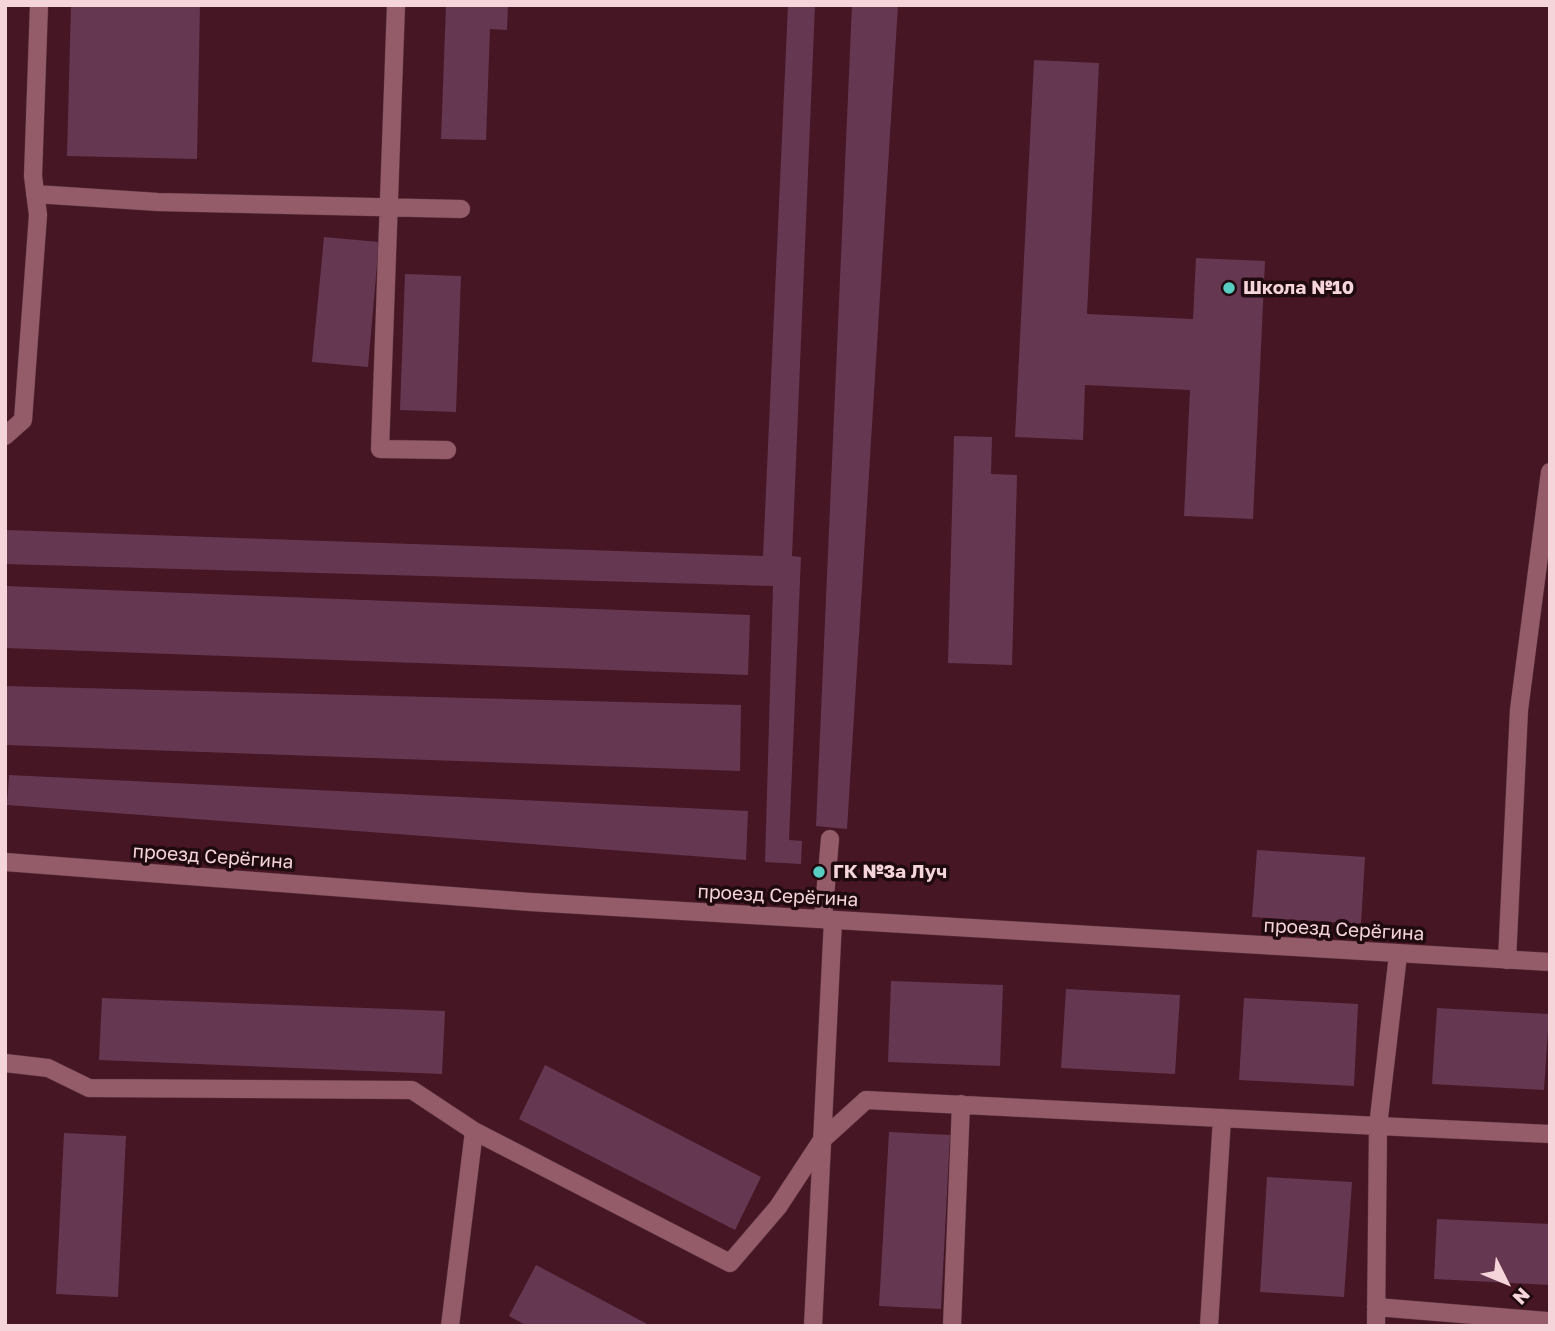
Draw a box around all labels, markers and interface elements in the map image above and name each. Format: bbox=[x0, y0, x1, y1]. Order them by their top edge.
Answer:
place label: Школа №10 bbox=[1243, 277, 1354, 299]
marker: Школа №10 bbox=[1221, 280, 1237, 296]
street label: проезд Серёгина bbox=[132, 840, 294, 874]
place label: ГК №3а Луч bbox=[833, 861, 947, 883]
marker: ГК №3а Луч bbox=[811, 864, 827, 880]
street label: проезд Серёгина bbox=[697, 880, 859, 912]
street label: проезд Серёгина bbox=[1263, 914, 1425, 946]
north arrow bbox=[1471, 1247, 1541, 1317]
text: N bbox=[1508, 1284, 1535, 1310]

